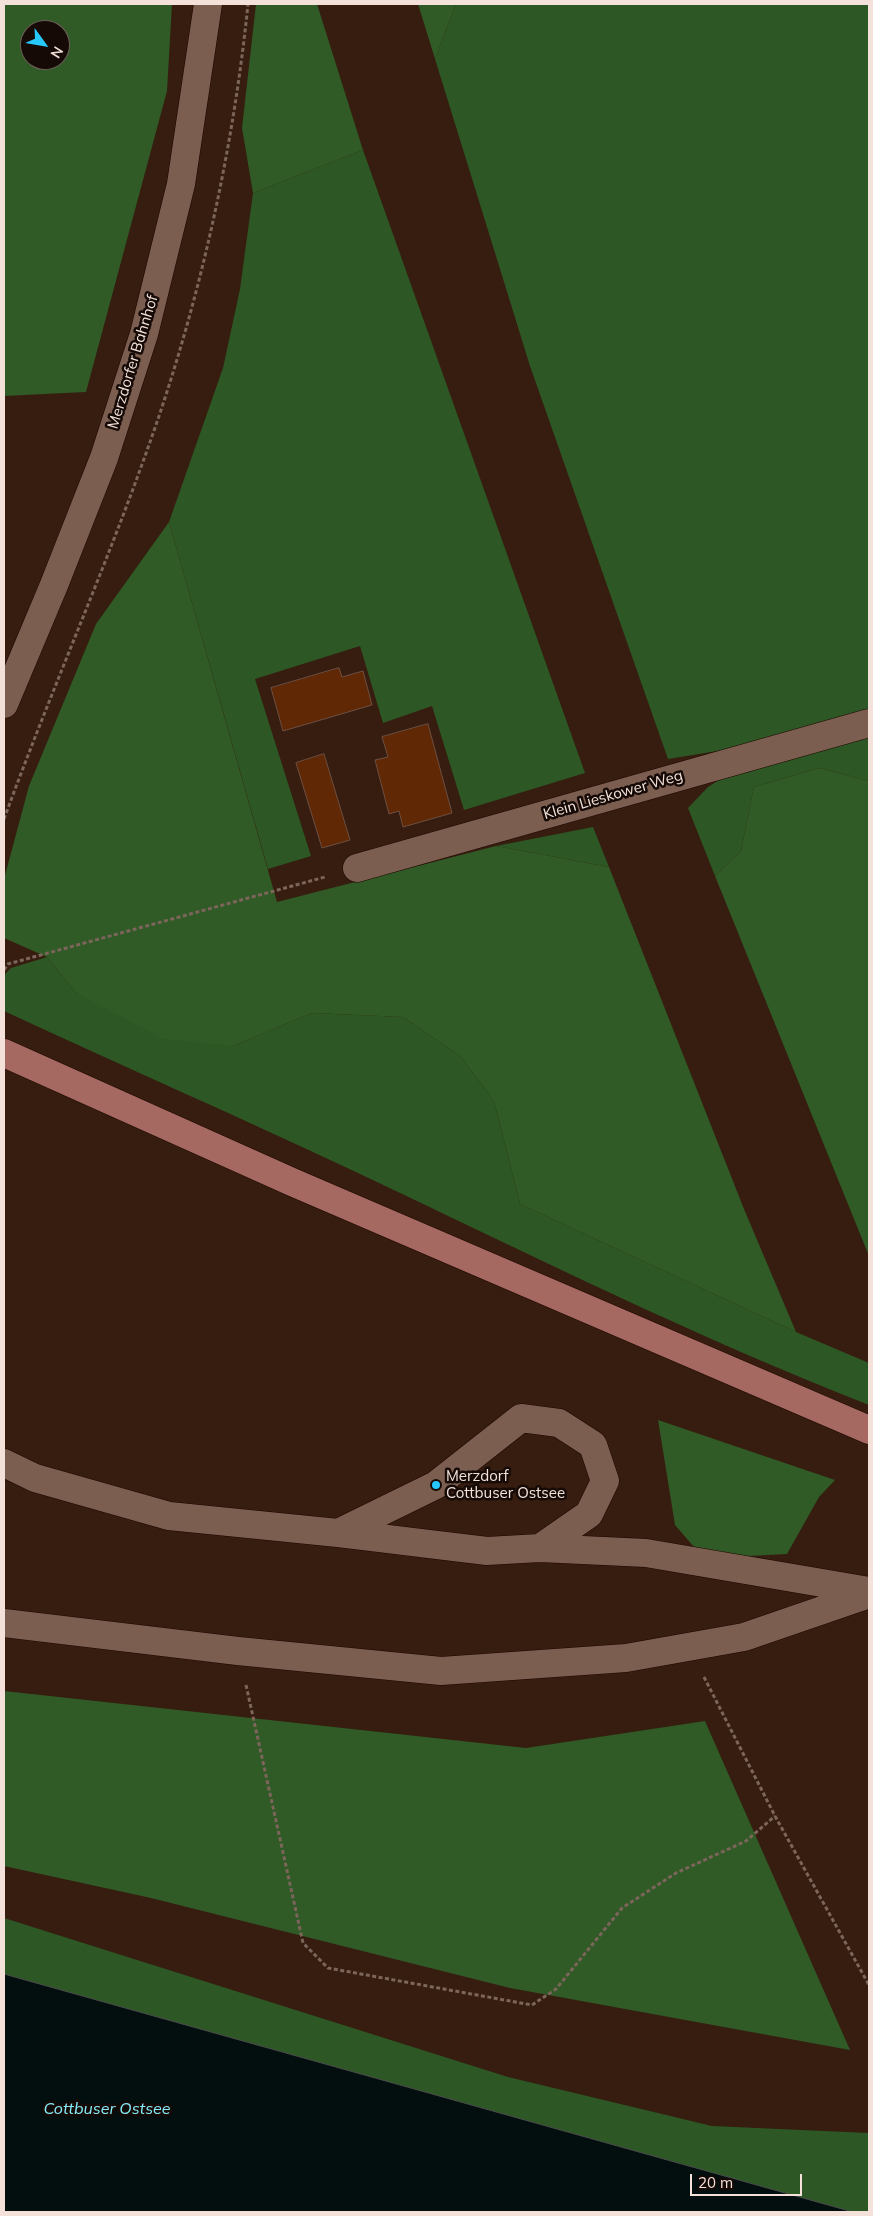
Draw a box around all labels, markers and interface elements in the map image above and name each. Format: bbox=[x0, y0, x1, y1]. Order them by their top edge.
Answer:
north arrow bbox=[20, 20, 70, 70]
text: N bbox=[46, 43, 67, 62]
street label: Merzdorfer Bahnhof bbox=[104, 293, 162, 431]
street label: Klein Lieskower Weg bbox=[541, 766, 685, 824]
place label: Merzdorf Cottbuser Ostsee bbox=[446, 1467, 565, 1502]
marker: Merzdorf Cottbuser Ostsee bbox=[430, 1479, 442, 1491]
water label: Cottbuser Ostsee bbox=[43, 2099, 171, 2119]
scale bar bbox=[693, 2164, 806, 2196]
text: 20 m bbox=[698, 2173, 733, 2192]

